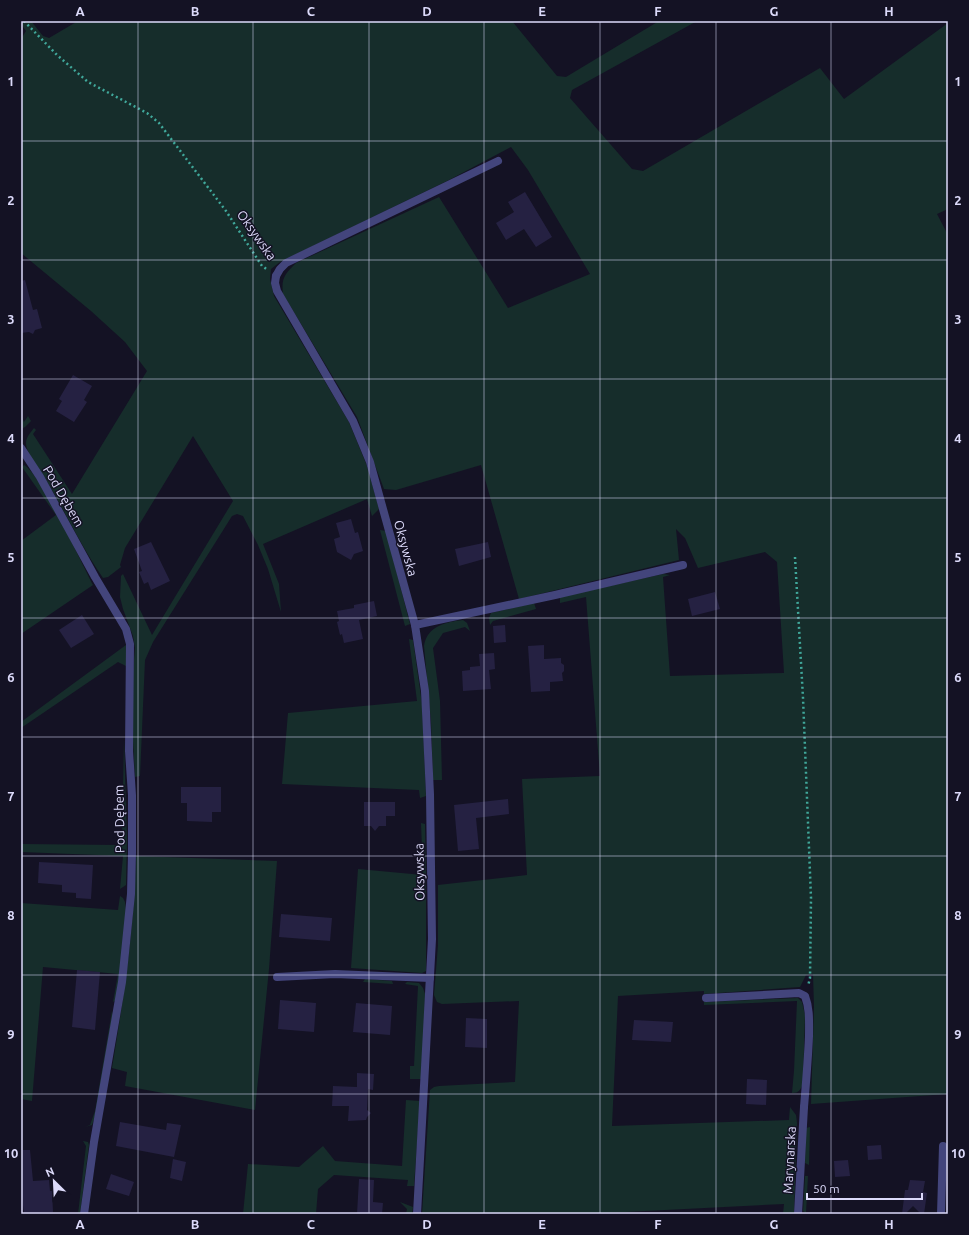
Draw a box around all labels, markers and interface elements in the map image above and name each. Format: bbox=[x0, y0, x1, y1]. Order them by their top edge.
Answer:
text: A bbox=[75, 4, 85, 18]
text: B bbox=[191, 4, 200, 18]
text: C bbox=[307, 4, 316, 18]
text: D bbox=[422, 4, 432, 18]
text: E bbox=[538, 4, 546, 18]
text: F bbox=[654, 4, 662, 18]
text: G bbox=[770, 4, 779, 18]
text: H bbox=[884, 4, 894, 18]
text: 1 bbox=[7, 74, 15, 88]
text: 1 bbox=[954, 74, 962, 88]
text: 2 bbox=[7, 193, 15, 207]
text: 2 bbox=[954, 193, 962, 207]
street label: Oksywska bbox=[235, 207, 279, 263]
text: 3 bbox=[7, 312, 15, 326]
text: 3 bbox=[954, 312, 962, 326]
text: 4 bbox=[7, 431, 15, 445]
text: 4 bbox=[954, 431, 962, 445]
street label: Pod Dębem bbox=[41, 463, 87, 529]
street label: Oksywska bbox=[392, 518, 420, 578]
text: 5 bbox=[7, 550, 15, 564]
text: 5 bbox=[954, 550, 962, 564]
text: 6 bbox=[7, 670, 15, 684]
text: 6 bbox=[954, 670, 962, 684]
street label: Pod Dębem bbox=[111, 785, 127, 853]
text: 7 bbox=[7, 789, 15, 803]
text: 7 bbox=[954, 789, 962, 803]
street label: Oksywska bbox=[411, 843, 427, 901]
text: 8 bbox=[7, 908, 15, 922]
text: 8 bbox=[954, 908, 962, 922]
text: 9 bbox=[7, 1027, 15, 1041]
text: 9 bbox=[954, 1027, 962, 1041]
street label: Marynarska bbox=[780, 1126, 798, 1194]
text: 10 bbox=[4, 1146, 18, 1160]
text: 10 bbox=[951, 1146, 965, 1160]
north arrow bbox=[34, 1161, 74, 1201]
text: N bbox=[44, 1165, 56, 1179]
scale bar bbox=[807, 1175, 922, 1201]
text: 50 m bbox=[813, 1182, 840, 1195]
text: A bbox=[75, 1217, 85, 1231]
text: B bbox=[191, 1217, 200, 1231]
text: C bbox=[307, 1217, 316, 1231]
text: D bbox=[422, 1217, 432, 1231]
text: E bbox=[538, 1217, 546, 1231]
text: F bbox=[654, 1217, 662, 1231]
text: G bbox=[770, 1217, 779, 1231]
text: H bbox=[884, 1217, 894, 1231]

